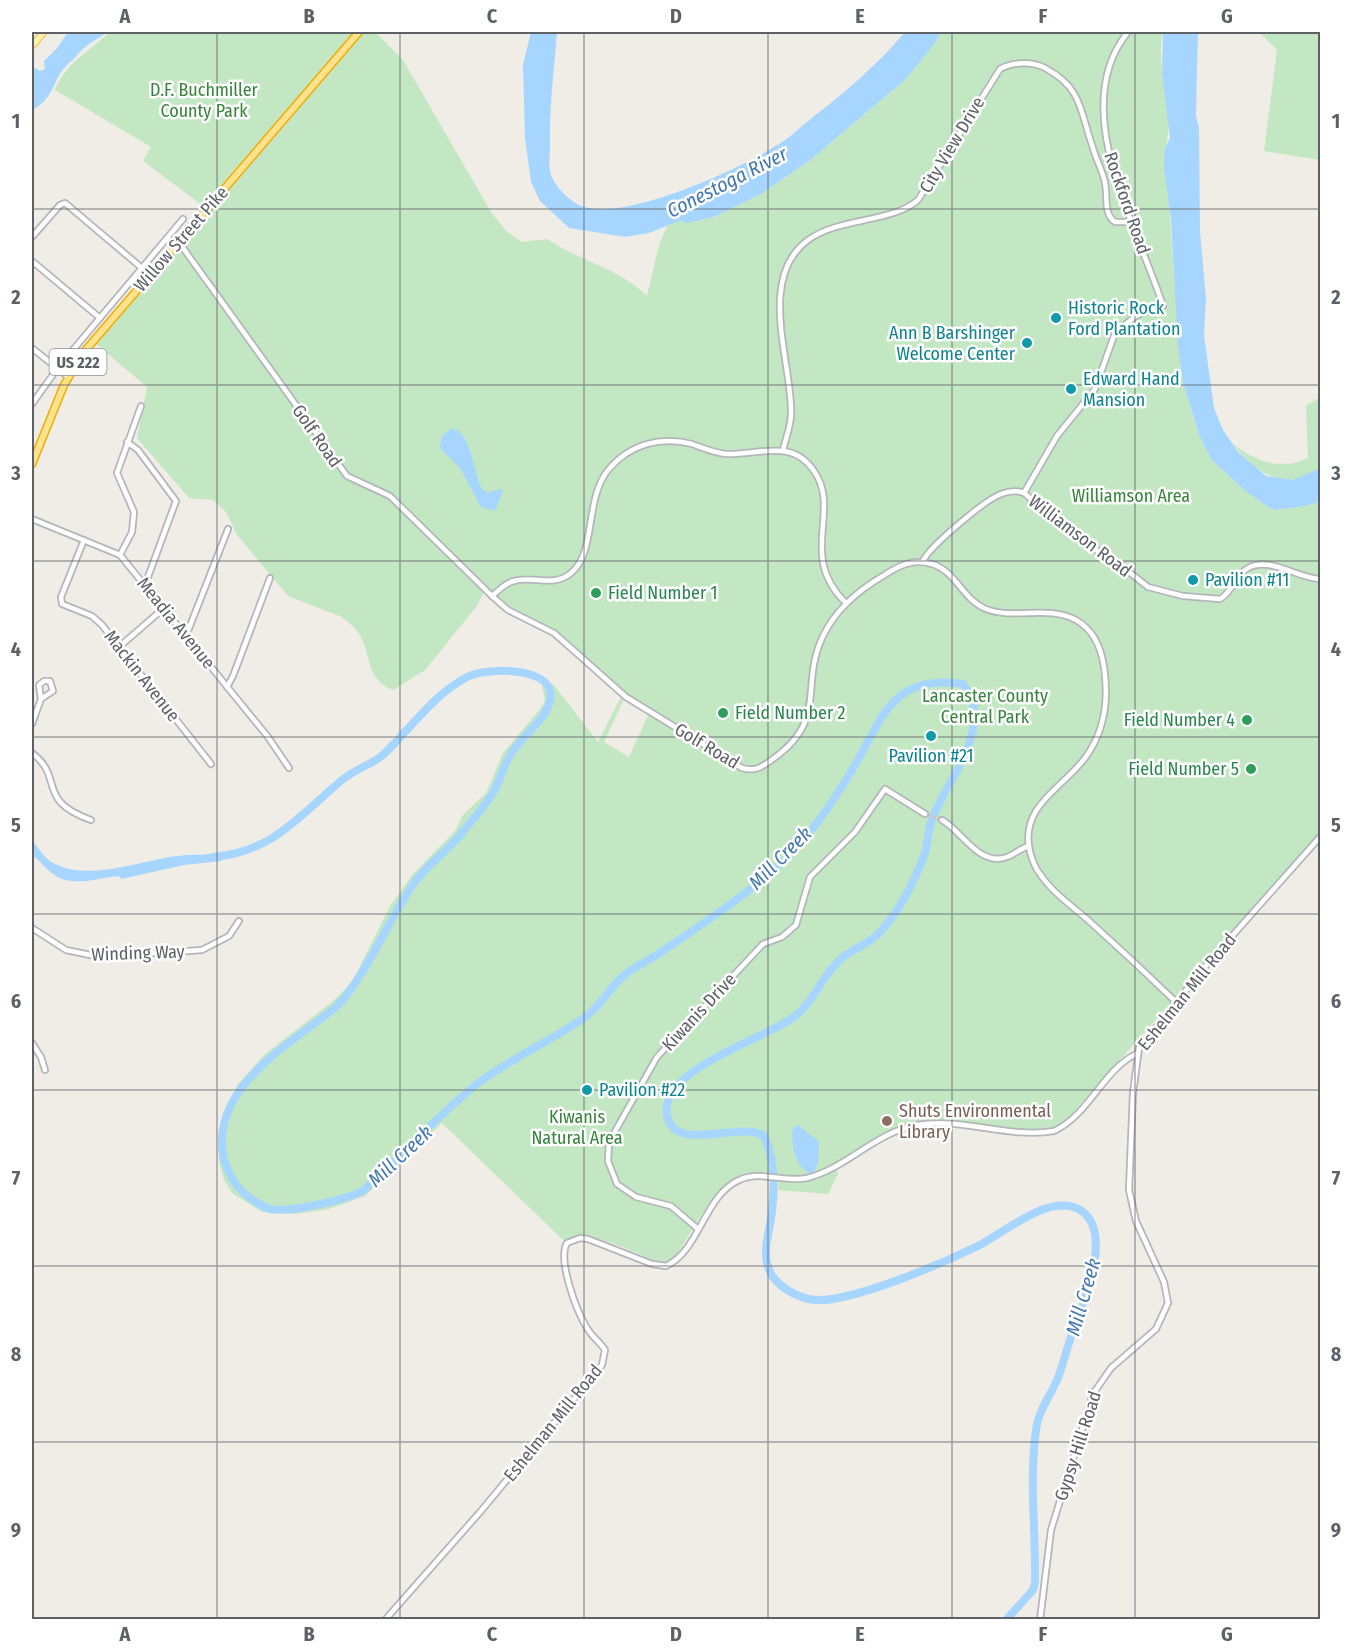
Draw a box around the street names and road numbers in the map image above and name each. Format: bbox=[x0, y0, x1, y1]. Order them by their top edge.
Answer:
street label: City View Drive bbox=[915, 93, 989, 197]
street label: Rockford Road bbox=[1099, 149, 1155, 257]
street label: Willow Street Pike bbox=[129, 182, 233, 296]
road number: US 222 bbox=[50, 349, 106, 375]
street label: Golf Road bbox=[287, 400, 347, 472]
street label: Williamson Road bbox=[1024, 490, 1136, 582]
street label: Meadia Avenue bbox=[132, 573, 220, 673]
street label: Mackin Avenue bbox=[99, 626, 185, 726]
street label: Golf Road bbox=[671, 718, 743, 774]
street label: Eshelman Mill Road bbox=[1133, 929, 1241, 1055]
street label: Winding Way bbox=[91, 940, 185, 966]
street label: Kiwanis Drive bbox=[657, 968, 741, 1056]
street label: Eshelman Mill Road bbox=[499, 1360, 607, 1486]
street label: Gypsy Hill Road bbox=[1050, 1388, 1106, 1504]

